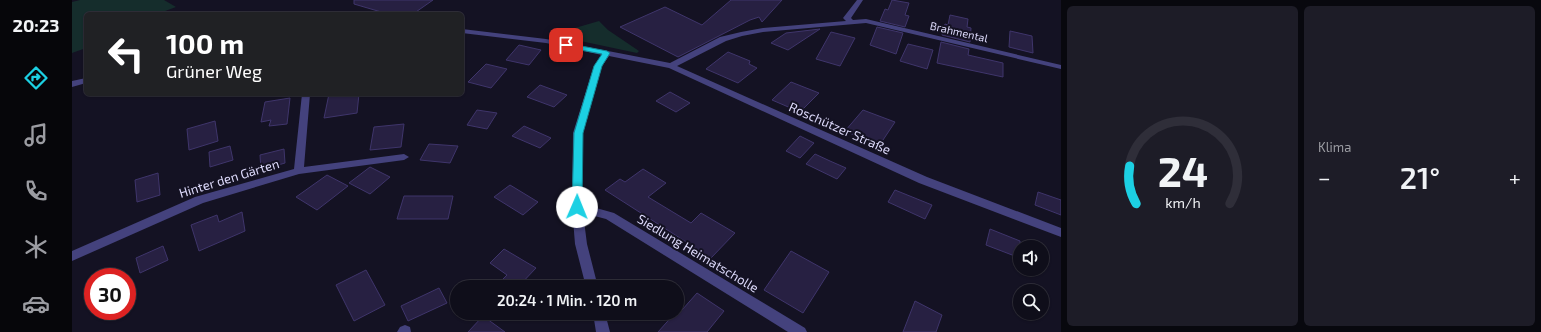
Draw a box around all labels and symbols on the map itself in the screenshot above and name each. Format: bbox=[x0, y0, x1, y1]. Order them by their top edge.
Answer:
street label: Brahmental bbox=[929, 19, 990, 45]
pin bbox=[549, 28, 583, 62]
street label: Roschützer Straße bbox=[787, 98, 893, 158]
street label: Hinter den Gärten bbox=[177, 155, 281, 201]
position arrow bbox=[556, 186, 598, 228]
street label: Siedlung Heimatscholle bbox=[634, 210, 762, 296]
speed limit sign: 30 bbox=[84, 268, 136, 320]

